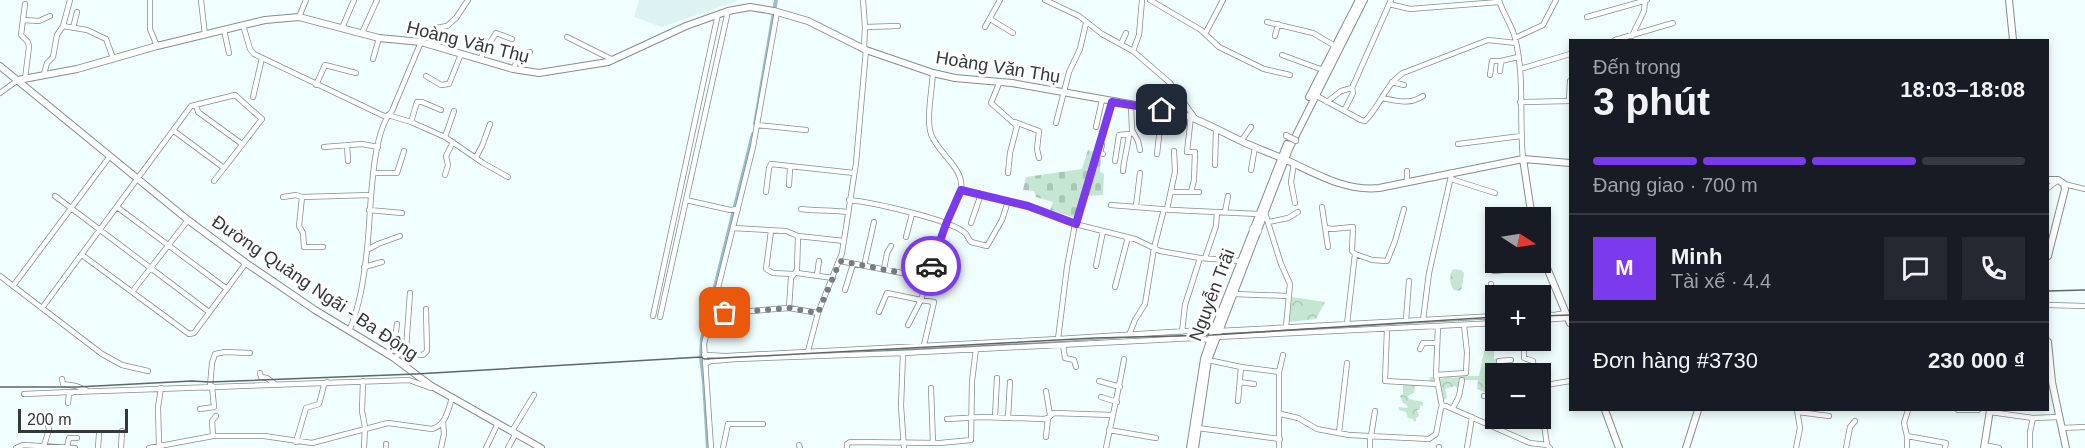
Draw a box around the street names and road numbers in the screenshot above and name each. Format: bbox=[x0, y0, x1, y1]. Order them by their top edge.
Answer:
street label: Hoàng Văn Thụ bbox=[405, 17, 531, 67]
street label: Hoàng Văn Thụ bbox=[934, 47, 1062, 87]
street label: Đường Quảng Ngãi - Ba Động bbox=[208, 211, 422, 365]
street label: Nguyễn Trãi bbox=[1184, 246, 1239, 344]

